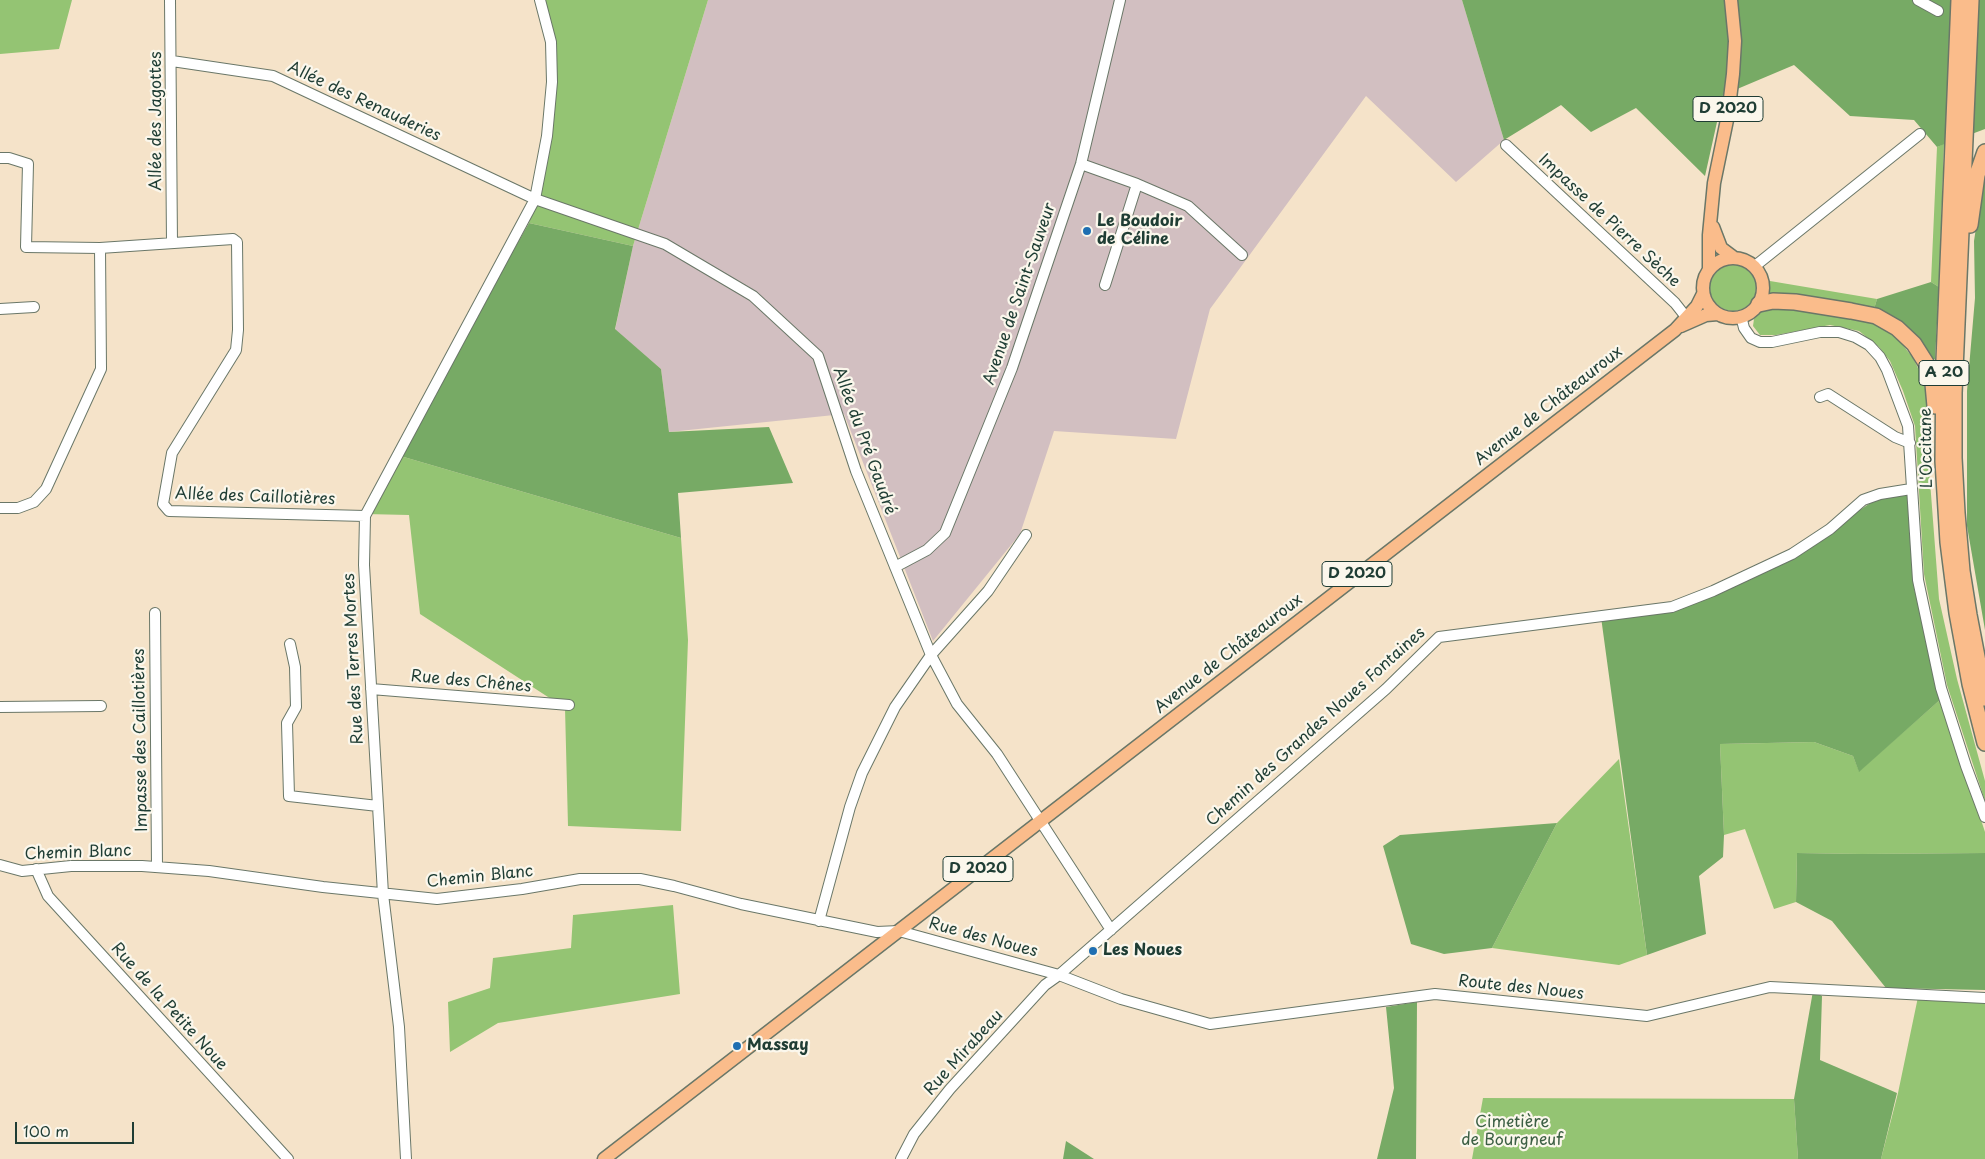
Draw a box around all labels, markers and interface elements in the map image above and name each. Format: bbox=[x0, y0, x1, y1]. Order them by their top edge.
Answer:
street label: Allée des Jagottes bbox=[147, 51, 167, 191]
street label: Allée des Renauderies bbox=[285, 58, 443, 146]
road number: D 2020 bbox=[1693, 96, 1763, 122]
street label: Impasse de Pierre Sèche bbox=[1534, 150, 1684, 292]
street label: Avenue de Saint-Sauveur bbox=[980, 201, 1060, 387]
place label: Le Boudoir de Céline bbox=[1097, 212, 1182, 250]
marker: Le Boudoir de Céline bbox=[1081, 225, 1093, 237]
street label: Avenue de Châteauroux bbox=[1471, 342, 1627, 470]
road number: A 20 bbox=[1919, 360, 1969, 386]
street label: Allée du Pré Gaudré bbox=[828, 365, 900, 517]
street label: L'Occitane bbox=[1917, 407, 1937, 489]
street label: Allée des Caillotières bbox=[175, 485, 335, 509]
road number: D 2020 bbox=[1322, 562, 1392, 586]
street label: Rue des Terres Mortes bbox=[340, 573, 368, 745]
street label: Avenue de Châteauroux bbox=[1151, 590, 1307, 718]
street label: Chemin des Grandes Noues Fontaines bbox=[1203, 623, 1429, 831]
street label: Impasse des Caillotières bbox=[130, 648, 152, 832]
street label: Rue des Chênes bbox=[410, 667, 532, 697]
street label: Chemin Blanc bbox=[24, 842, 132, 864]
road number: D 2020 bbox=[943, 856, 1013, 882]
street label: Chemin Blanc bbox=[426, 862, 534, 892]
street label: Rue des Noues bbox=[926, 914, 1040, 962]
street label: Rue de la Petite Noue bbox=[107, 939, 231, 1075]
place label: Les Noues bbox=[1103, 941, 1182, 961]
marker: Les Noues bbox=[1087, 945, 1099, 957]
street label: Route des Noues bbox=[1457, 972, 1585, 1004]
street label: Rue Mirabeau bbox=[921, 1006, 1007, 1100]
place label: Massay bbox=[747, 1036, 809, 1056]
marker: Massay bbox=[731, 1040, 743, 1052]
scale bar bbox=[18, 1112, 136, 1144]
park label: Cimetière de Bourgneuf bbox=[1461, 1113, 1563, 1151]
text: 100 m bbox=[23, 1119, 69, 1142]

